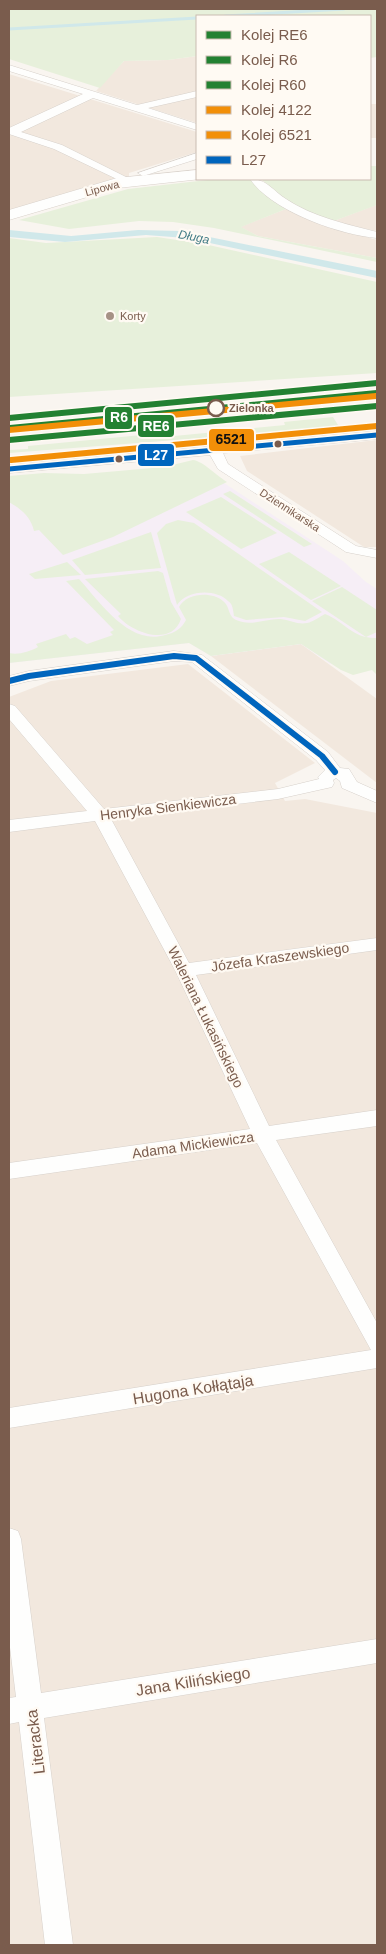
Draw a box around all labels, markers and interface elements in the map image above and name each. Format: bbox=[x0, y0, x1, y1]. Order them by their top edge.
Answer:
legend bbox=[196, 15, 371, 180]
text: Kolej RE6 bbox=[241, 26, 308, 43]
text: Kolej R6 bbox=[241, 51, 298, 68]
text: Kolej R60 bbox=[241, 76, 306, 93]
text: Kolej 4122 bbox=[241, 101, 312, 118]
text: Kolej 6521 bbox=[241, 126, 312, 143]
text: L27 bbox=[241, 151, 266, 168]
street label: Lipowa bbox=[84, 177, 121, 198]
water label: Długa bbox=[177, 227, 211, 247]
marker: Korty bbox=[104, 310, 116, 322]
place label: Korty bbox=[120, 310, 146, 322]
marker: Zielonka bbox=[207, 399, 225, 417]
place label: Zielonka bbox=[229, 402, 275, 414]
line badge: R6 bbox=[104, 406, 133, 430]
text: R6 bbox=[110, 409, 128, 425]
line badge: RE6 bbox=[137, 414, 175, 438]
text: RE6 bbox=[142, 418, 170, 434]
line badge: 6521 bbox=[208, 428, 255, 452]
text: 6521 bbox=[215, 431, 247, 447]
unlabelled marker bbox=[273, 439, 283, 449]
line badge: L27 bbox=[137, 443, 175, 467]
text: L27 bbox=[144, 447, 168, 463]
unlabelled marker bbox=[114, 454, 124, 464]
street label: Dziennikarska bbox=[258, 486, 323, 534]
street label: Henryka Sienkiewicza bbox=[99, 791, 237, 823]
street label: Józefa Kraszewskiego bbox=[210, 939, 350, 975]
street label: Waleriana Łukasińskiego bbox=[165, 944, 247, 1090]
street label: Adama Mickiewicza bbox=[131, 1128, 255, 1161]
street label: Hugona Kołłątaja bbox=[132, 1372, 255, 1407]
street label: Jana Kilińskiego bbox=[135, 1664, 252, 1699]
street label: Literacka bbox=[23, 1709, 48, 1775]

